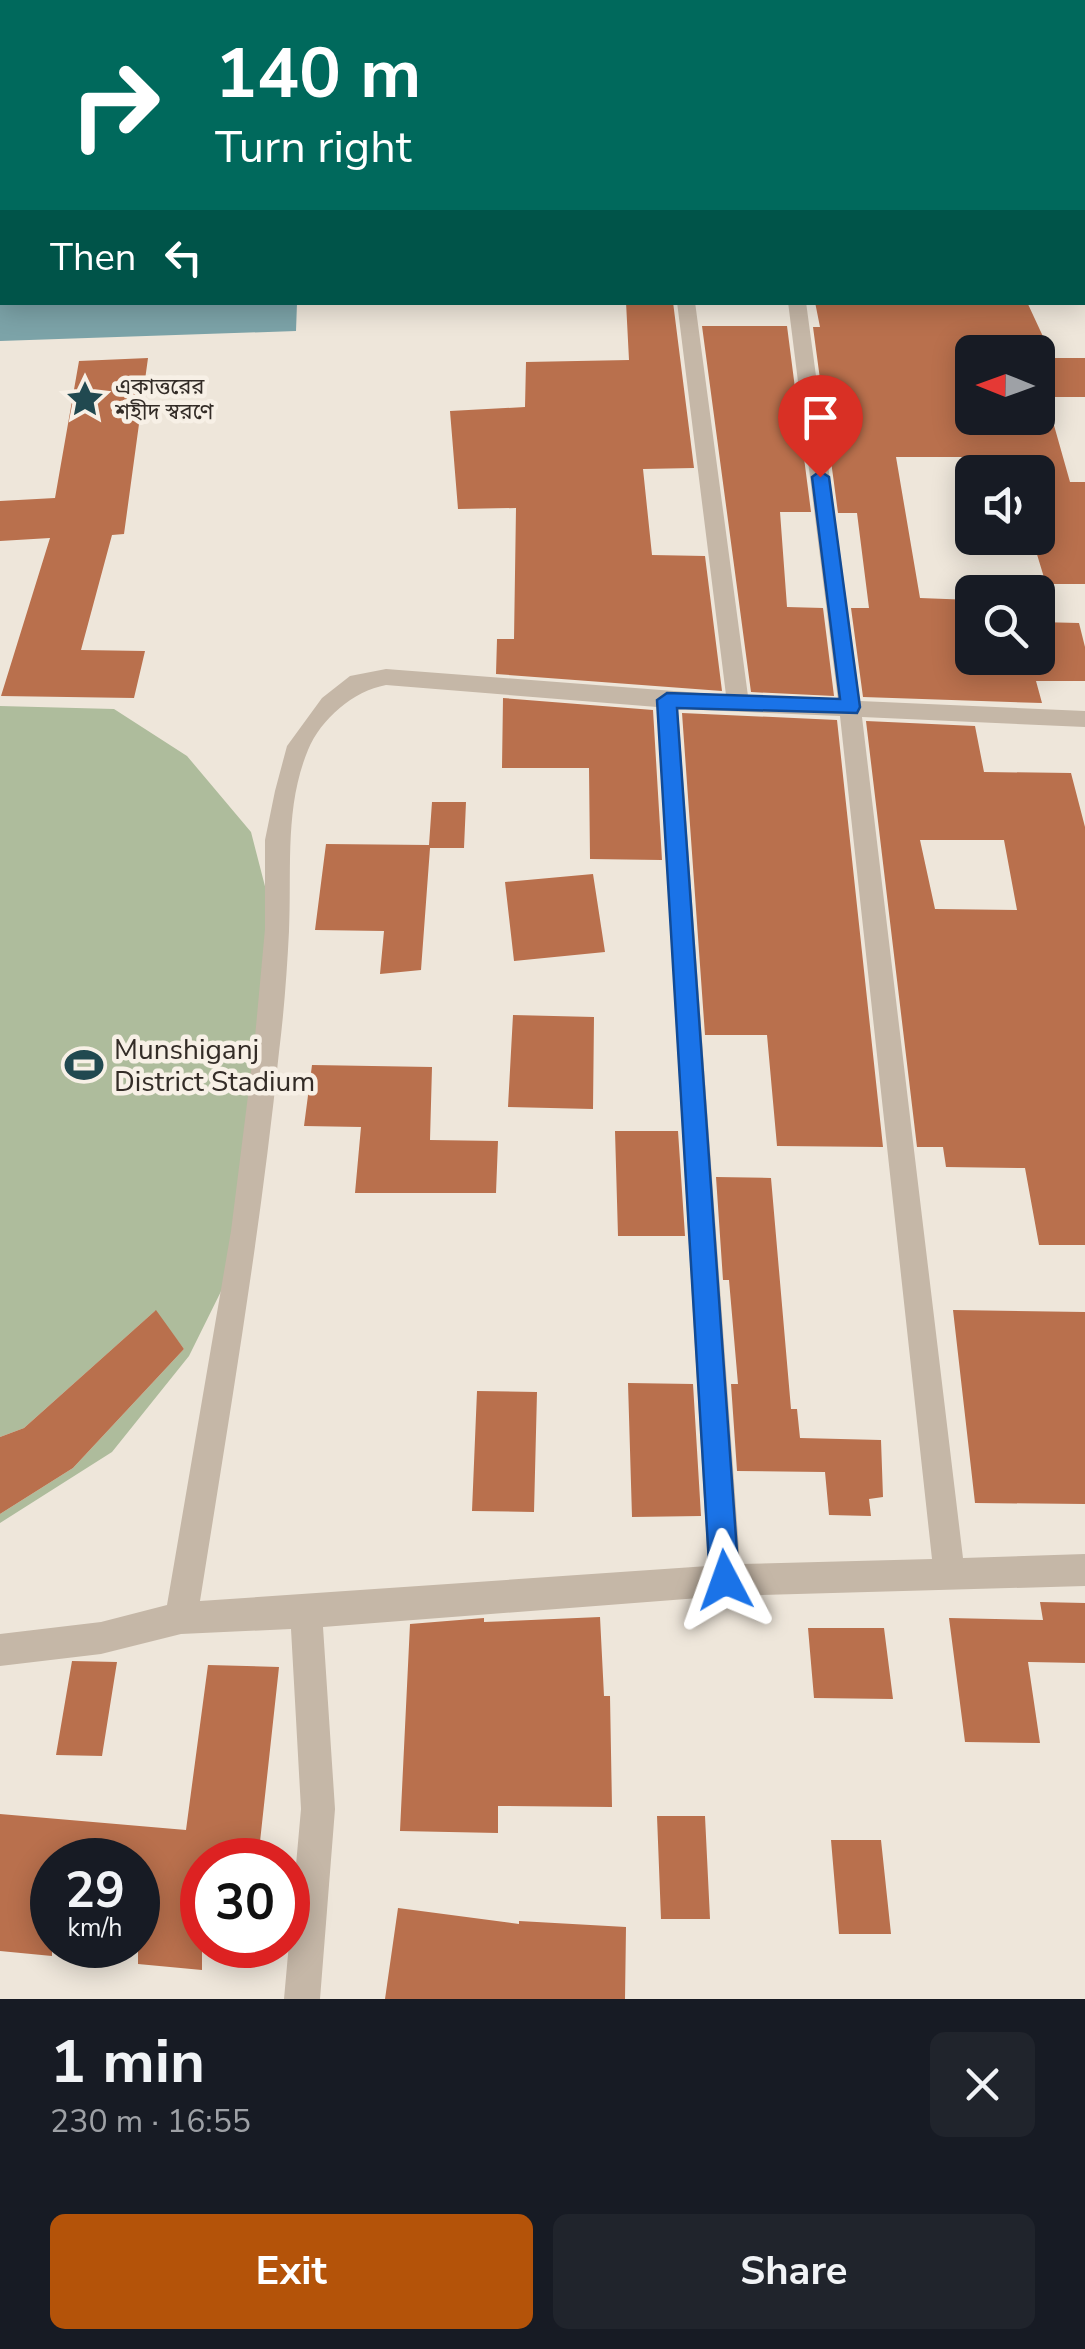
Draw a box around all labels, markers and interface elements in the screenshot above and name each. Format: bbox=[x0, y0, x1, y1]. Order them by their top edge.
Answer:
text: 140 m bbox=[215, 26, 421, 122]
icon: right bbox=[50, 40, 180, 170]
text: Turn right bbox=[215, 117, 412, 178]
icon: left bbox=[156, 230, 211, 285]
text: Then bbox=[50, 232, 136, 283]
north arrow bbox=[955, 335, 1055, 435]
map controls bbox=[955, 335, 1055, 675]
place label: একাত্তরের শহীদ স্বরণে bbox=[114, 372, 214, 427]
pin bbox=[778, 375, 863, 478]
place icon: একাত্তরের শহীদ স্বরণে bbox=[64, 378, 106, 420]
icon: arrive bbox=[793, 390, 848, 445]
button: sound bbox=[955, 455, 1055, 555]
button: search bbox=[955, 575, 1055, 675]
place label: Munshiganj District Stadium bbox=[114, 1031, 315, 1101]
sports icon: Munshiganj District Stadium bbox=[63, 1044, 105, 1086]
position arrow bbox=[673, 1528, 777, 1632]
speed limit sign: 30 bbox=[180, 1838, 310, 1968]
text: 29 bbox=[65, 1856, 125, 1925]
text: km/h bbox=[67, 1911, 123, 1945]
text: 1 min bbox=[50, 2021, 205, 2103]
button: close bbox=[930, 2032, 1035, 2137]
text: 230 m · 16:55 bbox=[50, 2100, 251, 2143]
button: Exit bbox=[50, 2214, 533, 2329]
button: Share bbox=[553, 2214, 1035, 2329]

